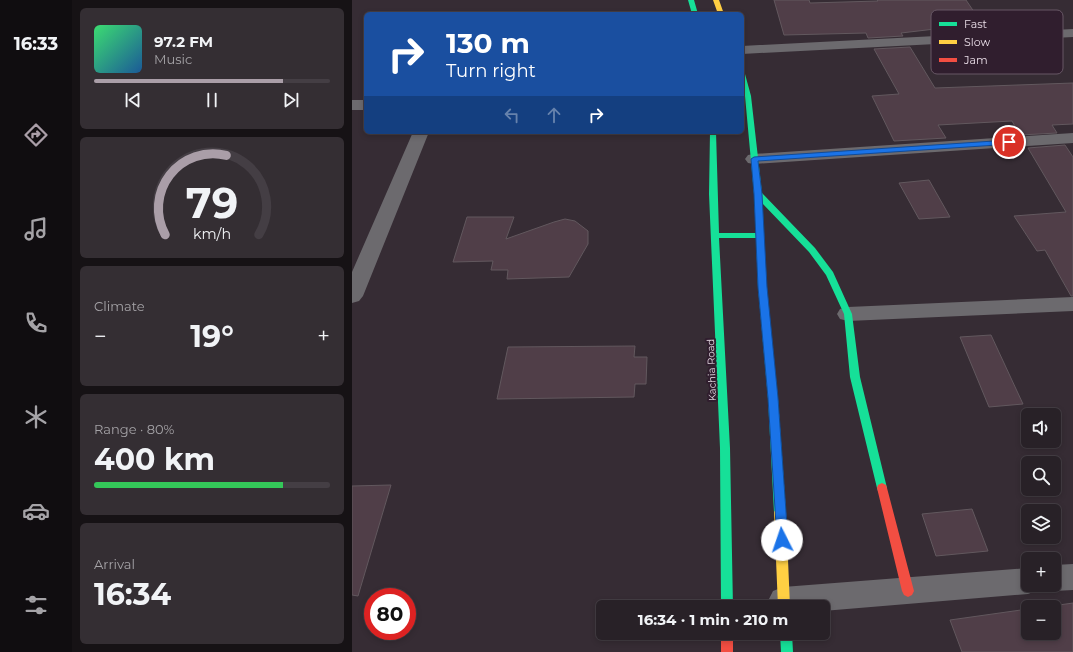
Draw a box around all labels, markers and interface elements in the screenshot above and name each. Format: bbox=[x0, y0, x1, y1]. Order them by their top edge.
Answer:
legend bbox=[931, 10, 1063, 74]
text: Fast bbox=[964, 17, 988, 31]
text: 130 m bbox=[446, 26, 530, 60]
icon: right bbox=[380, 28, 432, 80]
text: 97.2 FM bbox=[154, 32, 213, 51]
text: 16:33 bbox=[14, 33, 58, 55]
text: Slow bbox=[964, 35, 990, 49]
text: Music bbox=[154, 51, 192, 67]
text: Jam bbox=[963, 53, 988, 67]
text: Turn right bbox=[446, 60, 536, 82]
icon: previous bbox=[122, 89, 144, 111]
icon: pause bbox=[201, 89, 223, 111]
icon: next bbox=[280, 89, 302, 111]
icon: left bbox=[501, 104, 523, 126]
icon: ahead bbox=[543, 104, 565, 126]
icon: right bbox=[585, 104, 607, 126]
icon: directions bbox=[22, 121, 50, 149]
pin bbox=[992, 125, 1026, 159]
icon: arrive bbox=[998, 131, 1020, 153]
text: 79 bbox=[186, 178, 238, 228]
icon: music bbox=[22, 215, 50, 243]
text: km/h bbox=[193, 225, 231, 243]
text: Climate bbox=[94, 298, 145, 314]
icon: phone bbox=[22, 309, 50, 337]
text: 19° bbox=[190, 318, 234, 355]
text: − bbox=[94, 323, 107, 350]
text: + bbox=[317, 323, 330, 350]
street label: Kachia Road bbox=[704, 339, 719, 401]
icon: climate bbox=[22, 403, 50, 431]
map controls bbox=[1021, 408, 1061, 640]
button: sound bbox=[1021, 408, 1061, 448]
text: Range · 80% bbox=[94, 421, 174, 437]
text: 400 km bbox=[94, 441, 215, 478]
button: search bbox=[1021, 456, 1061, 496]
icon: car bbox=[22, 497, 50, 525]
button: layers bbox=[1021, 504, 1061, 544]
position arrow bbox=[761, 519, 803, 561]
button: + bbox=[1021, 552, 1061, 592]
text: Arrival bbox=[94, 556, 135, 572]
text: 16:34 bbox=[94, 576, 171, 613]
speed limit sign: 80 bbox=[364, 588, 416, 640]
icon: filters bbox=[22, 591, 50, 619]
button: − bbox=[1021, 600, 1061, 640]
text: 16:34 · 1 min · 210 m bbox=[638, 610, 788, 629]

